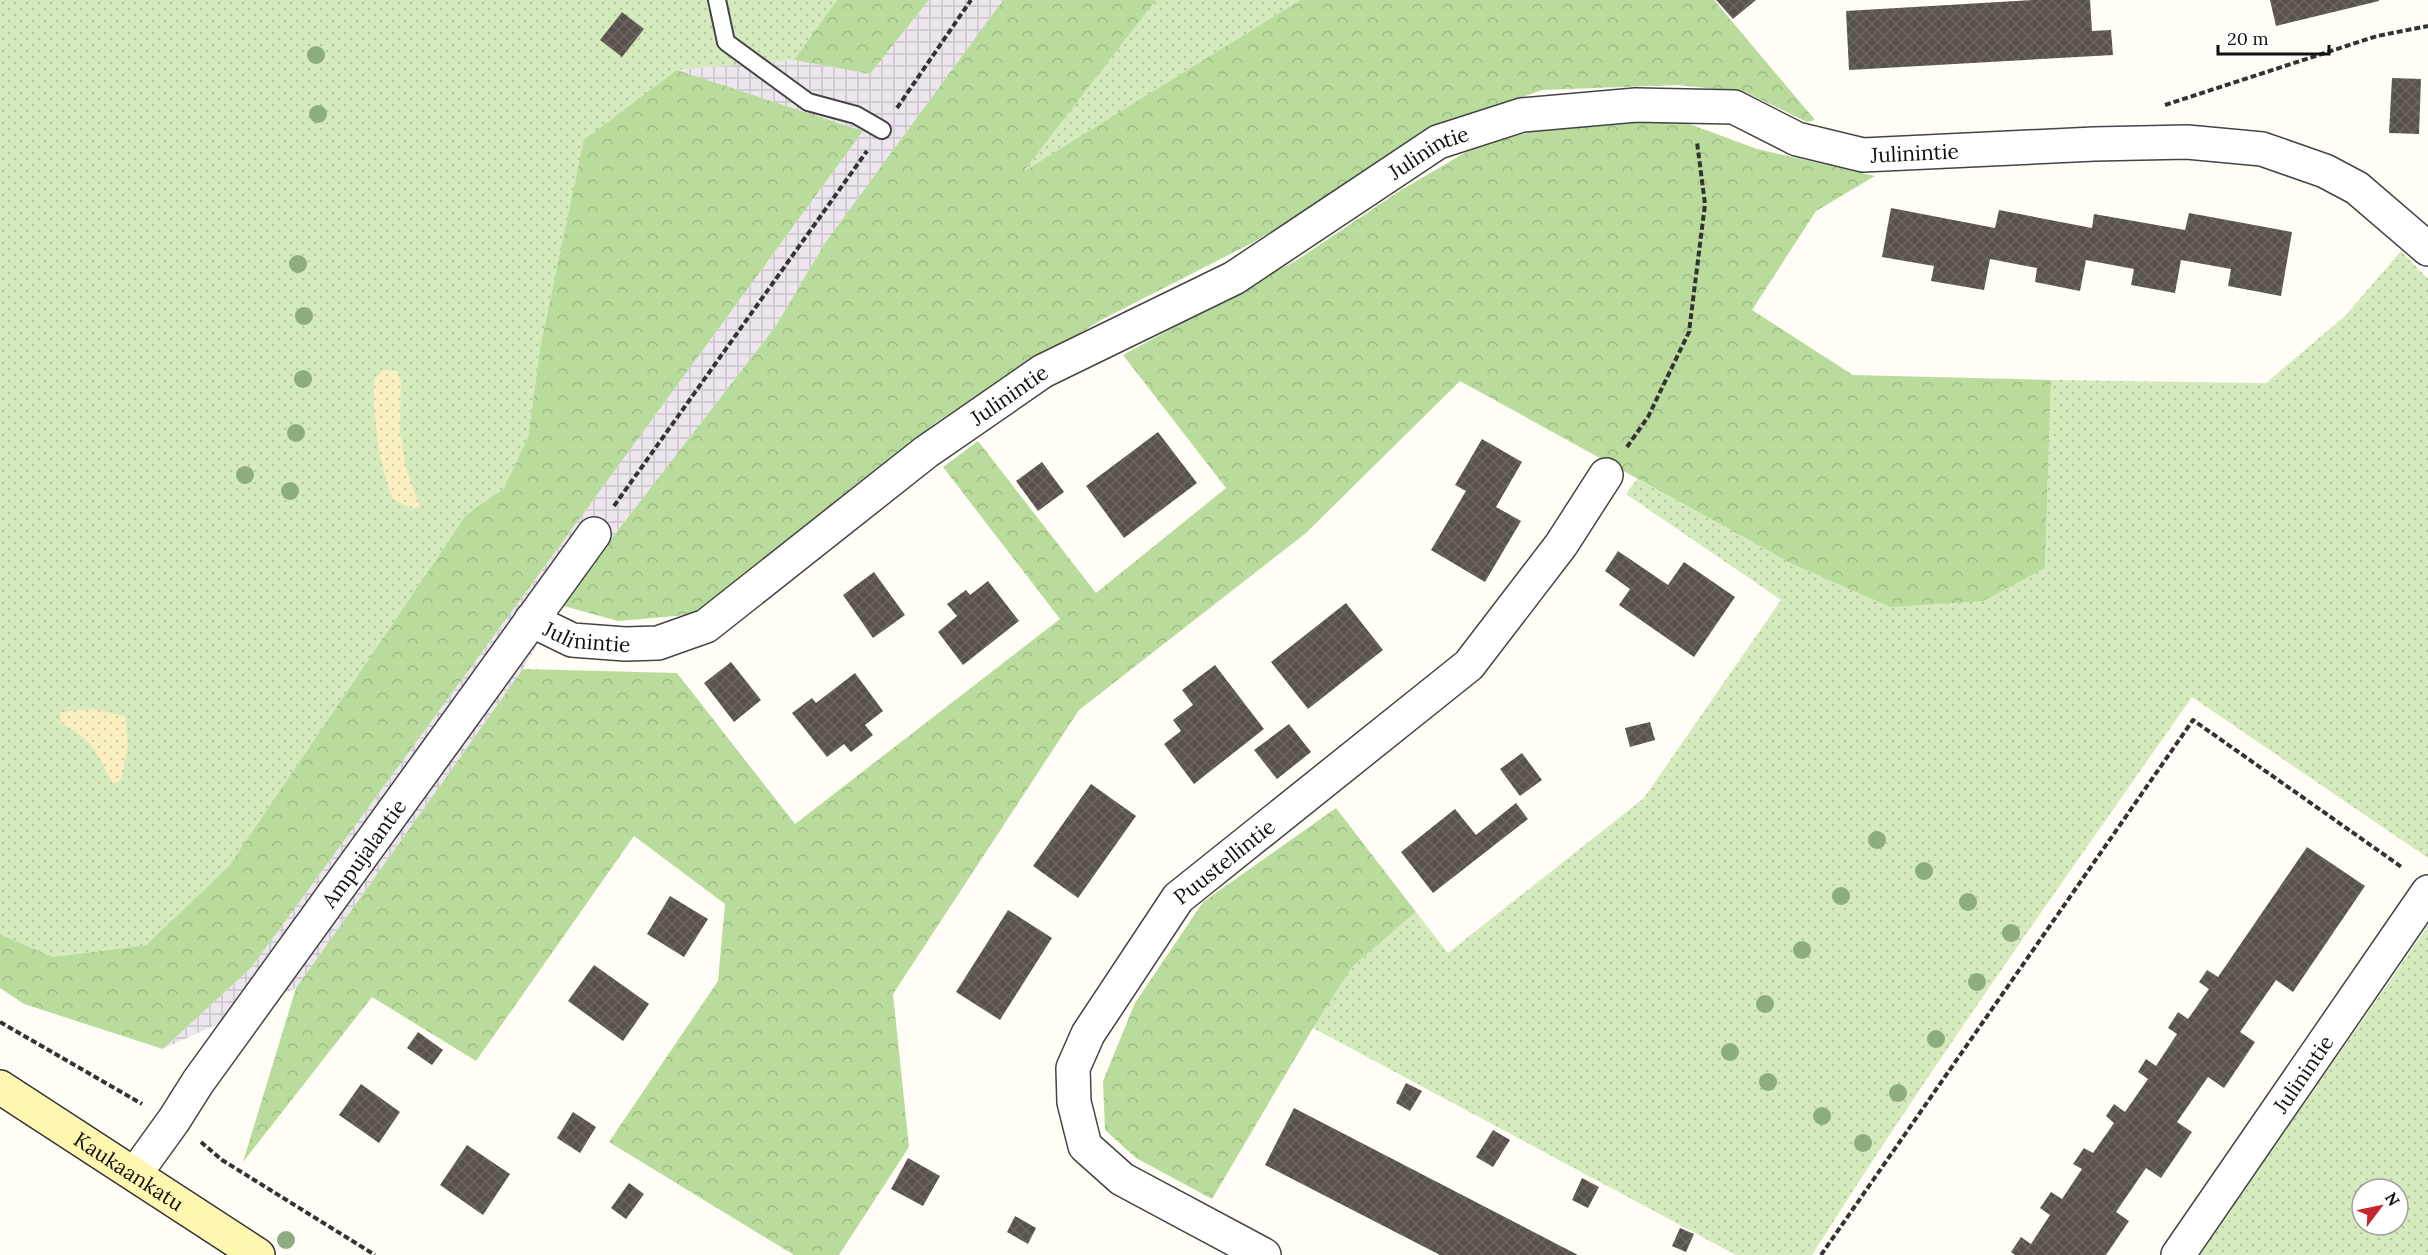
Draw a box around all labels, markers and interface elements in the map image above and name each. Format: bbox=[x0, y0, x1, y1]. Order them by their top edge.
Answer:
scale bar bbox=[2218, 18, 2329, 56]
text: 20 m bbox=[2227, 27, 2269, 50]
street label: Julinintie bbox=[1382, 120, 1472, 186]
street label: Julinintie bbox=[1869, 137, 1959, 168]
street label: Julinintie bbox=[964, 358, 1053, 432]
street label: Julinintie bbox=[538, 614, 632, 658]
street label: Ampujalantie bbox=[314, 793, 412, 914]
street label: Puustellintie bbox=[1168, 813, 1280, 910]
street label: Julinintie bbox=[2266, 1030, 2339, 1119]
street label: Kaukaankatu bbox=[69, 1125, 189, 1217]
north arrow bbox=[2350, 1177, 2410, 1237]
text: N bbox=[2381, 1189, 2404, 1210]

